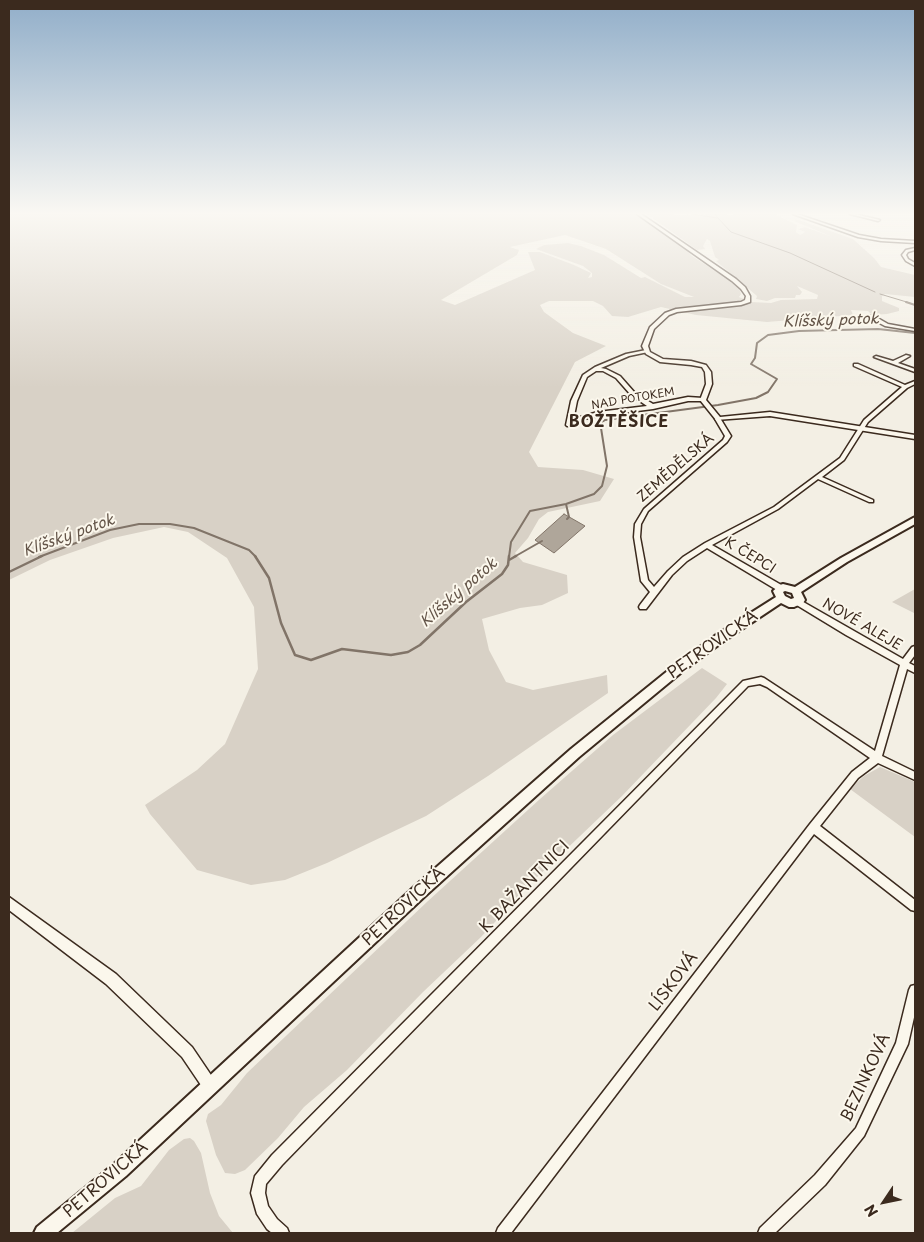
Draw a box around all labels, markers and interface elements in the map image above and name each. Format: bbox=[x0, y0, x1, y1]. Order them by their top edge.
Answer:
water label: Klíšský potok bbox=[783, 310, 879, 332]
street label: NAD POTOKEM bbox=[590, 385, 676, 413]
district label: BOŽTĚŠICE bbox=[568, 413, 670, 433]
street label: ZEMĚDĚLSKÁ bbox=[634, 430, 718, 506]
water label: Klíšský potok bbox=[21, 511, 117, 561]
street label: K ČEPCI bbox=[721, 534, 779, 578]
water label: Klíšský potok bbox=[417, 555, 501, 631]
street label: NOVÉ ALEJE bbox=[819, 595, 905, 655]
street label: PETROVICKÁ bbox=[664, 607, 762, 683]
street label: K BAŽANTNICI bbox=[476, 837, 574, 937]
street label: PETROVICKÁ bbox=[359, 864, 449, 950]
street label: LÍSKOVÁ bbox=[646, 949, 702, 1015]
street label: BEZINKOVÁ bbox=[837, 1031, 895, 1125]
street label: PETROVICKÁ bbox=[60, 1138, 152, 1222]
north arrow bbox=[859, 1177, 909, 1227]
text: N bbox=[859, 1200, 883, 1221]

